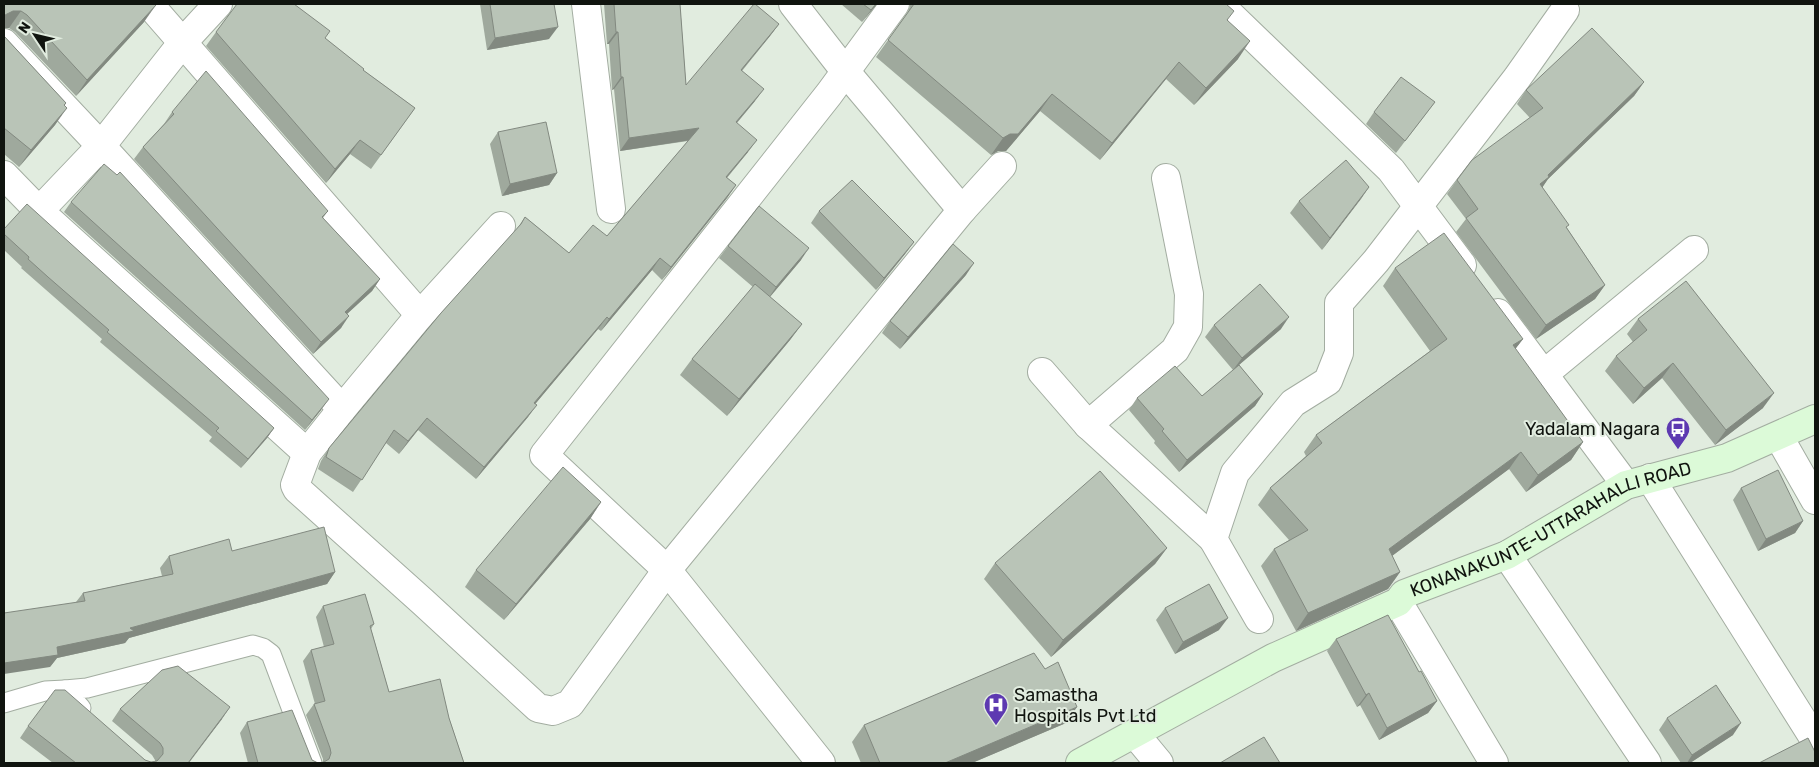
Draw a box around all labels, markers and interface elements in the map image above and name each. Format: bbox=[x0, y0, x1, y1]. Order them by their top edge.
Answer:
north arrow bbox=[10, 10, 60, 60]
text: N bbox=[15, 19, 35, 37]
bus stop icon: Yadalam Nagara bbox=[1665, 416, 1691, 450]
place label: Yadalam Nagara bbox=[1525, 418, 1660, 440]
street label: KONANAKUNTE-UTTARAHALLI ROAD bbox=[1407, 457, 1694, 602]
place label: Samastha Hospitals Pvt Ltd bbox=[1014, 684, 1156, 727]
hospital icon: Samastha Hospitals Pvt Ltd bbox=[983, 692, 1009, 726]

